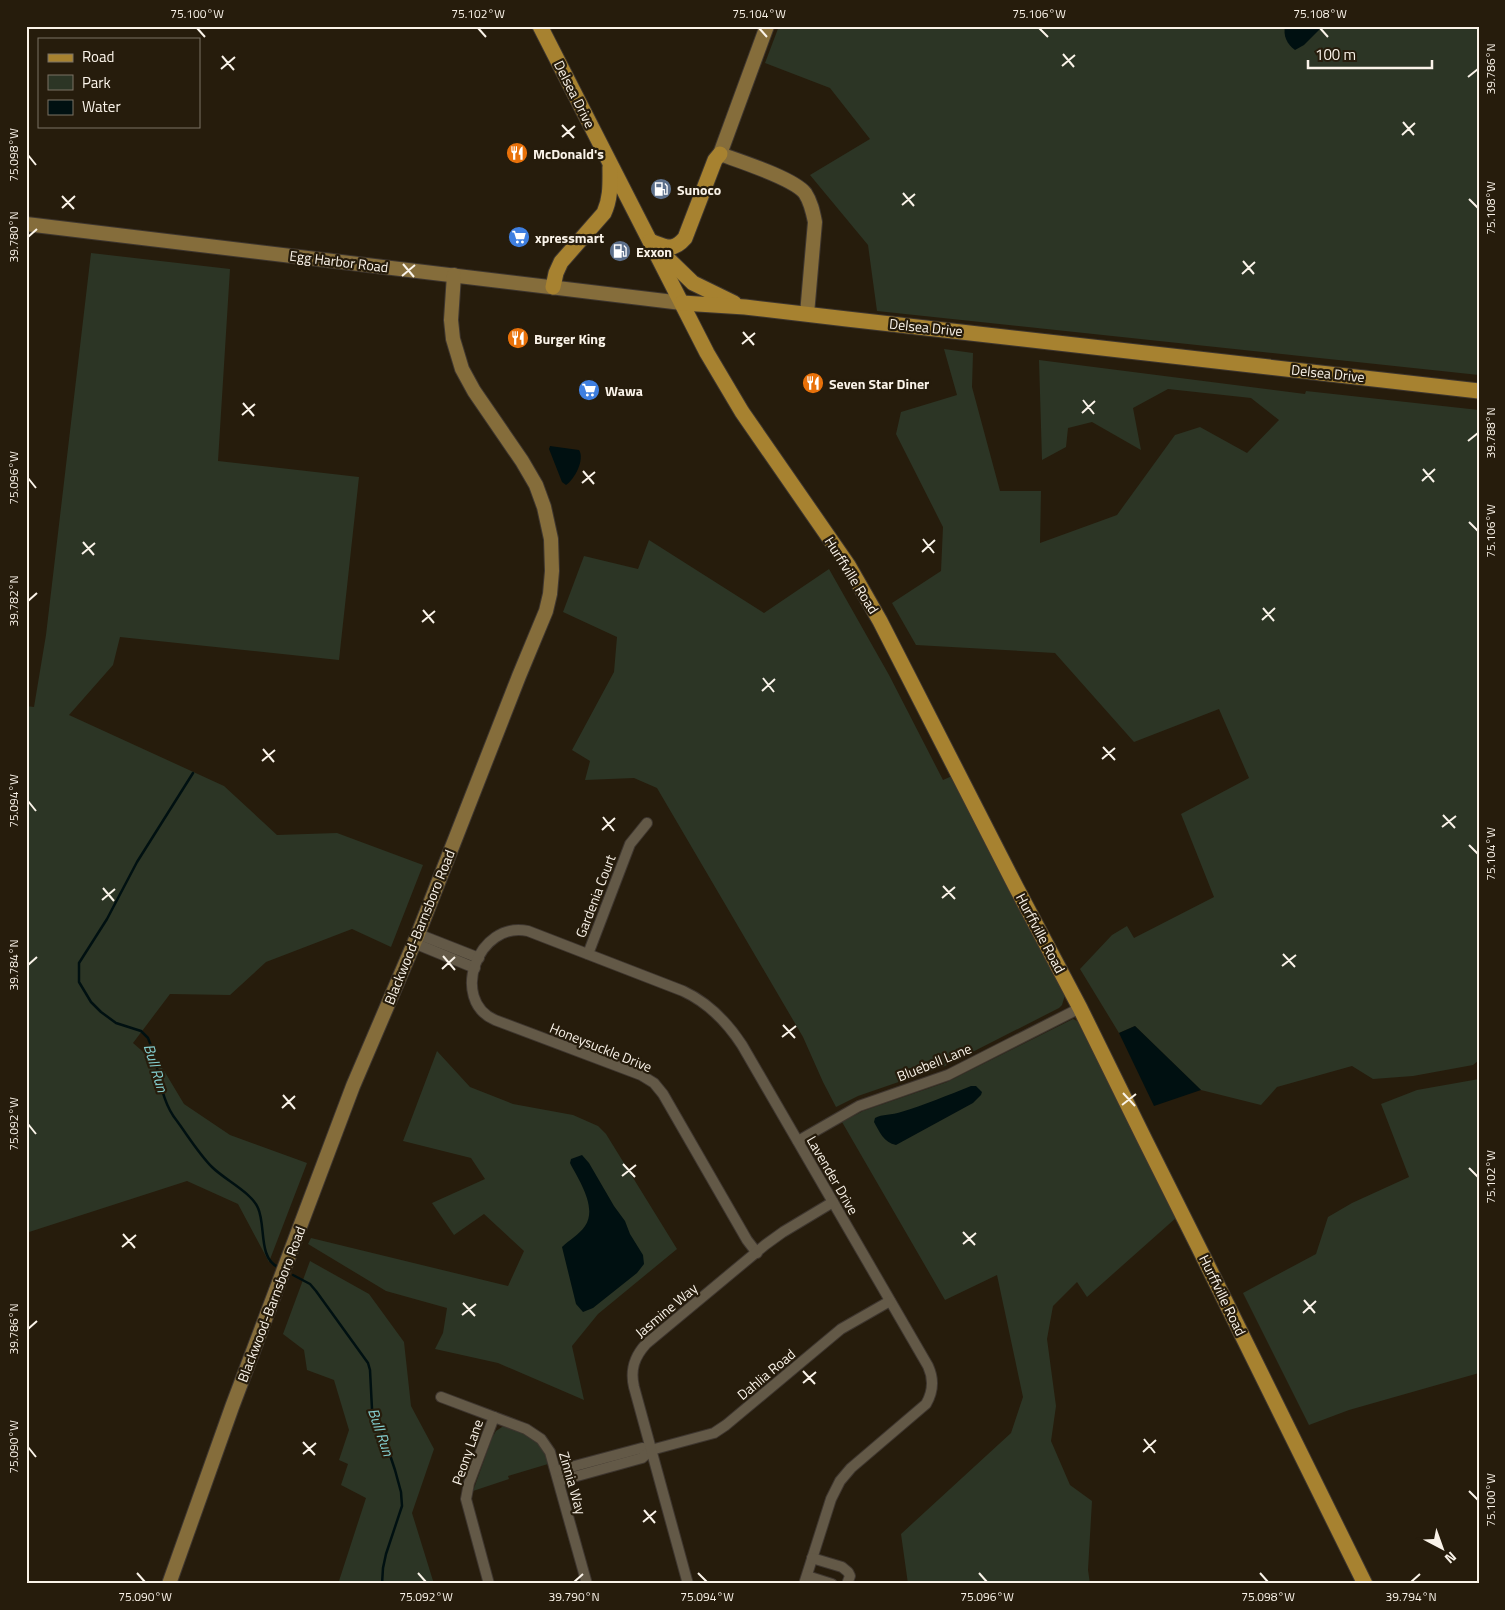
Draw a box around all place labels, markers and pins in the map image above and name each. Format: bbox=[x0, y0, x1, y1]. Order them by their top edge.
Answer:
restaurant icon: McDonald's bbox=[505, 141, 529, 165]
place label: McDonald's bbox=[533, 143, 604, 164]
fuel station icon: Sunoco bbox=[649, 177, 673, 201]
place label: Sunoco bbox=[677, 179, 721, 200]
supermarket icon: xpressmart bbox=[507, 225, 531, 249]
place label: xpressmart bbox=[535, 227, 604, 248]
fuel station icon: Exxon bbox=[608, 239, 632, 263]
place label: Exxon bbox=[636, 241, 672, 262]
restaurant icon: Burger King bbox=[506, 326, 530, 350]
place label: Burger King bbox=[534, 328, 606, 349]
restaurant icon: Seven Star Diner bbox=[801, 371, 825, 395]
place label: Seven Star Diner bbox=[829, 373, 929, 394]
supermarket icon: Wawa bbox=[577, 378, 601, 402]
place label: Wawa bbox=[605, 380, 643, 401]

